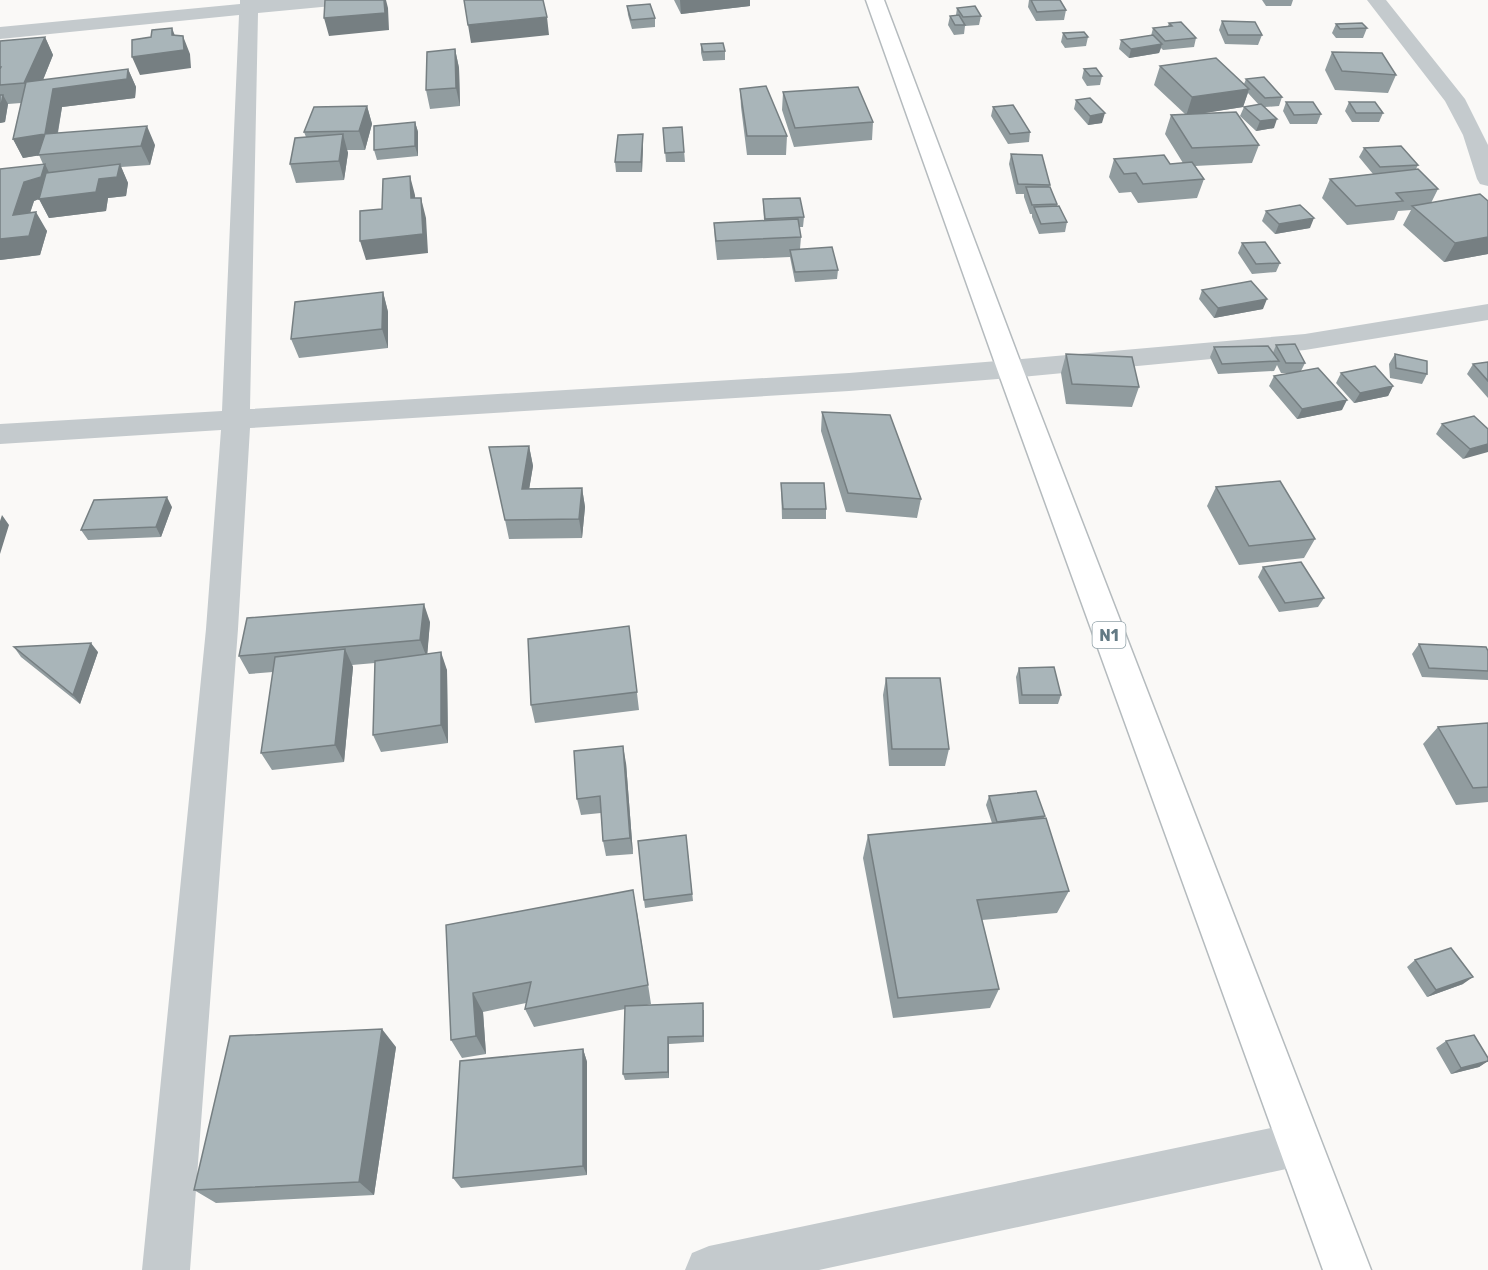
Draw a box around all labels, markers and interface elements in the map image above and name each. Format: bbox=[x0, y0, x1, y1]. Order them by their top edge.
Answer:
road number: N1 bbox=[1092, 622, 1126, 648]

